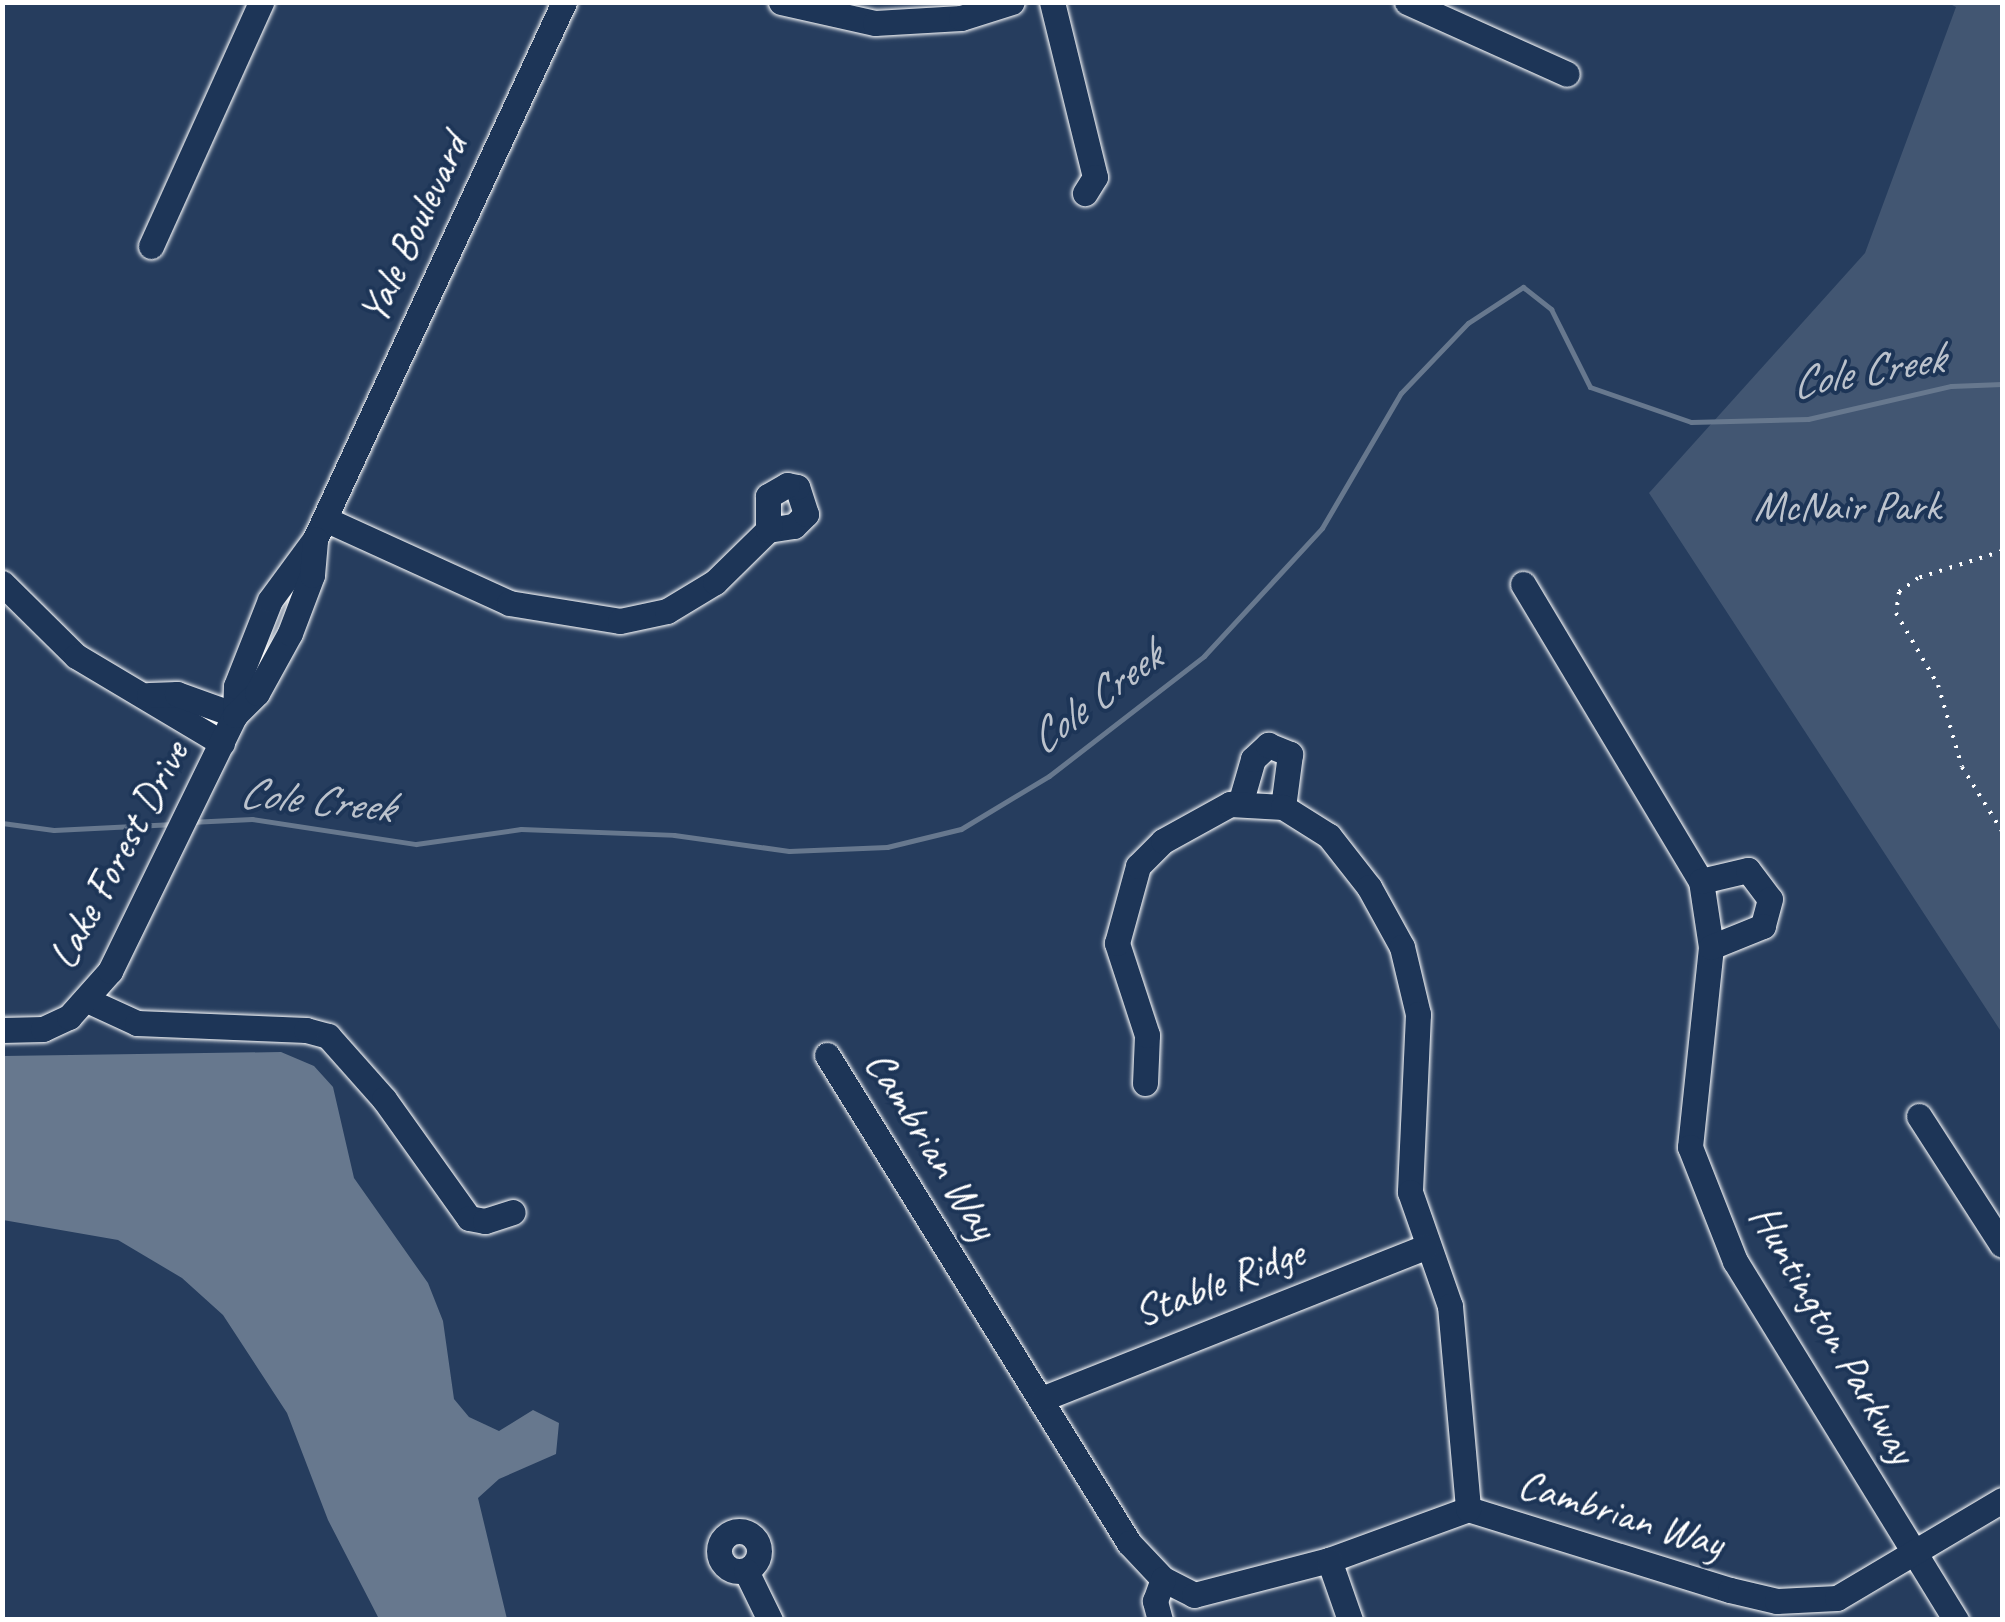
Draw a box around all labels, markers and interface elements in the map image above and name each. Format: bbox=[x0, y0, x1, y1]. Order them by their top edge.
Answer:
street label: Yale Boulevard bbox=[348, 126, 480, 332]
water label: Cole Creek bbox=[1787, 331, 1947, 411]
park label: McNair Park bbox=[1753, 482, 1941, 532]
water label: Cole Creek bbox=[1018, 630, 1172, 766]
street label: Lake Forest Drive bbox=[38, 732, 200, 978]
water label: Cole Creek bbox=[237, 765, 395, 835]
street label: Cambrian Way bbox=[854, 1042, 1008, 1248]
street label: Huntington Parkway bbox=[1738, 1195, 1928, 1473]
street label: Stable Ridge bbox=[1127, 1228, 1311, 1338]
street label: Cambrian Way bbox=[1513, 1459, 1729, 1569]

